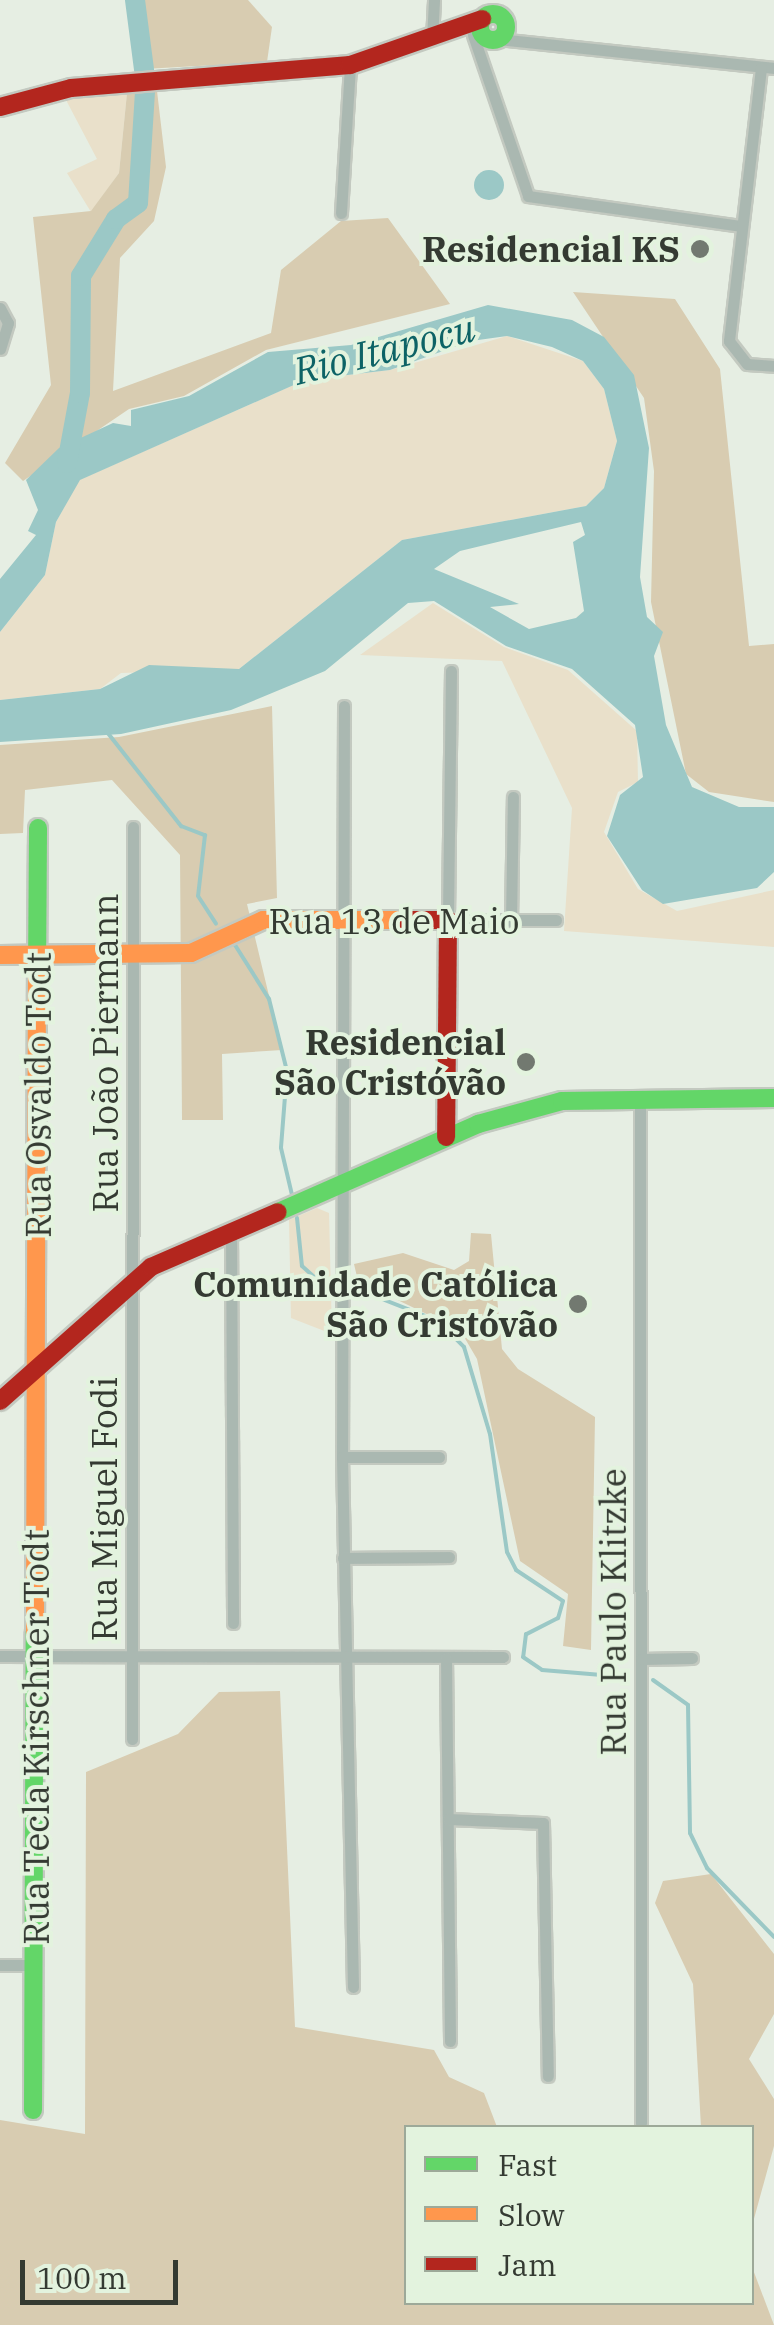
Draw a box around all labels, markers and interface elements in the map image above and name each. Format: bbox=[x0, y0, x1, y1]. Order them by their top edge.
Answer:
place label: Residencial KS bbox=[422, 228, 680, 270]
marker: Residencial KS bbox=[689, 238, 711, 260]
water label: Rio Itapocu bbox=[289, 305, 479, 393]
street label: Rua João Piermann bbox=[84, 893, 126, 1213]
street label: Rua 13 de Maio bbox=[269, 900, 519, 942]
street label: Rua Osvaldo Todt bbox=[17, 952, 59, 1238]
place label: Residencial São Cristóvão bbox=[274, 1021, 506, 1103]
marker: Residencial São Cristóvão bbox=[515, 1051, 537, 1073]
place label: Comunidade Católica São Cristóvão bbox=[193, 1263, 558, 1345]
marker: Comunidade Católica São Cristóvão bbox=[567, 1293, 589, 1315]
street label: Rua Miguel Fodi bbox=[83, 1377, 125, 1641]
street label: Rua Paulo Klitzke bbox=[592, 1468, 634, 1756]
street label: Rua Tecla Kirschner Todt bbox=[15, 1529, 57, 1945]
legend bbox=[404, 2125, 754, 2305]
text: Fast bbox=[498, 2145, 557, 2184]
text: Slow bbox=[498, 2195, 565, 2234]
scale bar bbox=[25, 2240, 182, 2302]
text: Jam bbox=[498, 2245, 557, 2284]
text: 100 m bbox=[37, 2258, 127, 2297]

